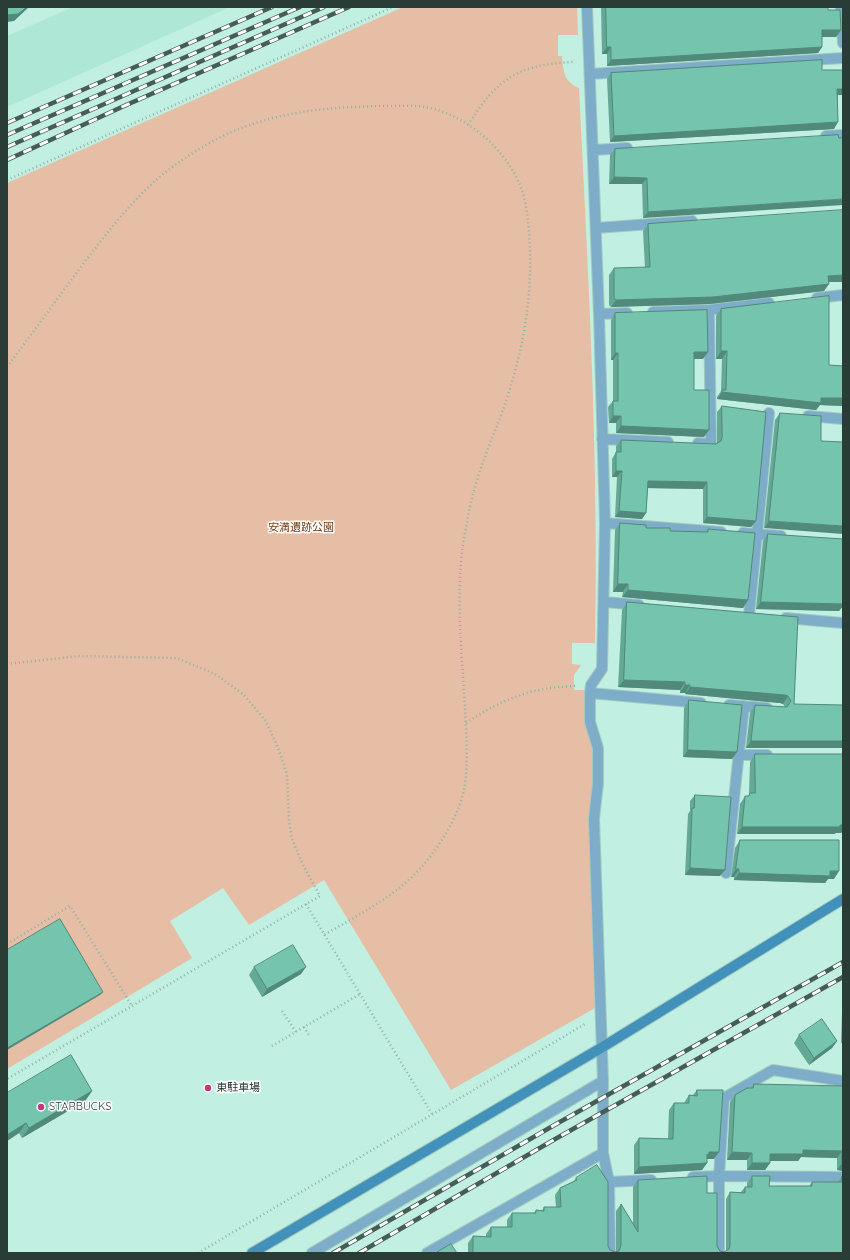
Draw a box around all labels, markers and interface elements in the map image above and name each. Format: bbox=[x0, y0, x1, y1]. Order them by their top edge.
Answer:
park label: 安満遺跡公園 bbox=[268, 521, 334, 535]
place label: 東駐車場 bbox=[216, 1081, 260, 1095]
marker: 東駐車場 bbox=[203, 1083, 213, 1093]
place label: STARBUCKS bbox=[49, 1100, 111, 1114]
marker: STARBUCKS bbox=[36, 1102, 46, 1112]

